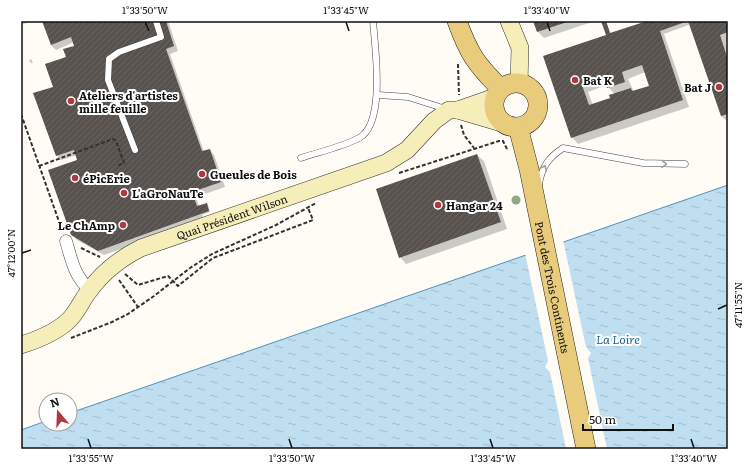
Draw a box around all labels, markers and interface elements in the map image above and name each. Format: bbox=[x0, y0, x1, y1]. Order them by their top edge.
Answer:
text: 1°33'50"W bbox=[122, 2, 168, 17]
text: 1°33'45"W bbox=[323, 2, 369, 17]
text: 1°33'40"W bbox=[524, 2, 570, 17]
place label: Bat K bbox=[583, 72, 613, 88]
marker: Bat K bbox=[570, 75, 580, 85]
place label: Bat J bbox=[684, 79, 712, 95]
marker: Bat J bbox=[714, 82, 724, 92]
place label: Ateliers d'artistes mille feuille bbox=[79, 87, 178, 116]
marker: Ateliers d'artistes mille feuille bbox=[66, 96, 76, 106]
one-way arrow bbox=[661, 159, 667, 168]
one-way arrow bbox=[539, 165, 547, 172]
place label: Gueules de Bois bbox=[210, 166, 297, 182]
marker: Gueules de Bois bbox=[197, 169, 207, 179]
place label: éPicErie bbox=[83, 170, 130, 186]
marker: éPicErie bbox=[70, 173, 80, 183]
place label: L'aGroNauTe bbox=[132, 185, 203, 201]
marker: L'aGroNauTe bbox=[119, 188, 129, 198]
street label: Quai Président Wilson bbox=[174, 190, 289, 243]
place label: Hangar 24 bbox=[446, 197, 503, 213]
marker: Hangar 24 bbox=[433, 200, 443, 210]
place label: Le ChAmp bbox=[58, 217, 115, 233]
marker: Le ChAmp bbox=[118, 220, 128, 230]
street label: Pont des Trois Continents bbox=[532, 220, 574, 355]
text: 47°12'00"N bbox=[3, 229, 18, 277]
text: 47°11'55"N bbox=[730, 282, 745, 328]
water label: La Loire bbox=[596, 330, 640, 348]
north arrow bbox=[38, 392, 78, 432]
text: N bbox=[47, 393, 61, 411]
scale bar bbox=[583, 406, 673, 432]
text: 50 m bbox=[589, 410, 616, 428]
text: 1°33'55"W bbox=[68, 450, 114, 465]
text: 1°33'50"W bbox=[269, 450, 315, 465]
text: 1°33'45"W bbox=[470, 450, 516, 465]
text: 1°33'40"W bbox=[671, 450, 717, 465]

